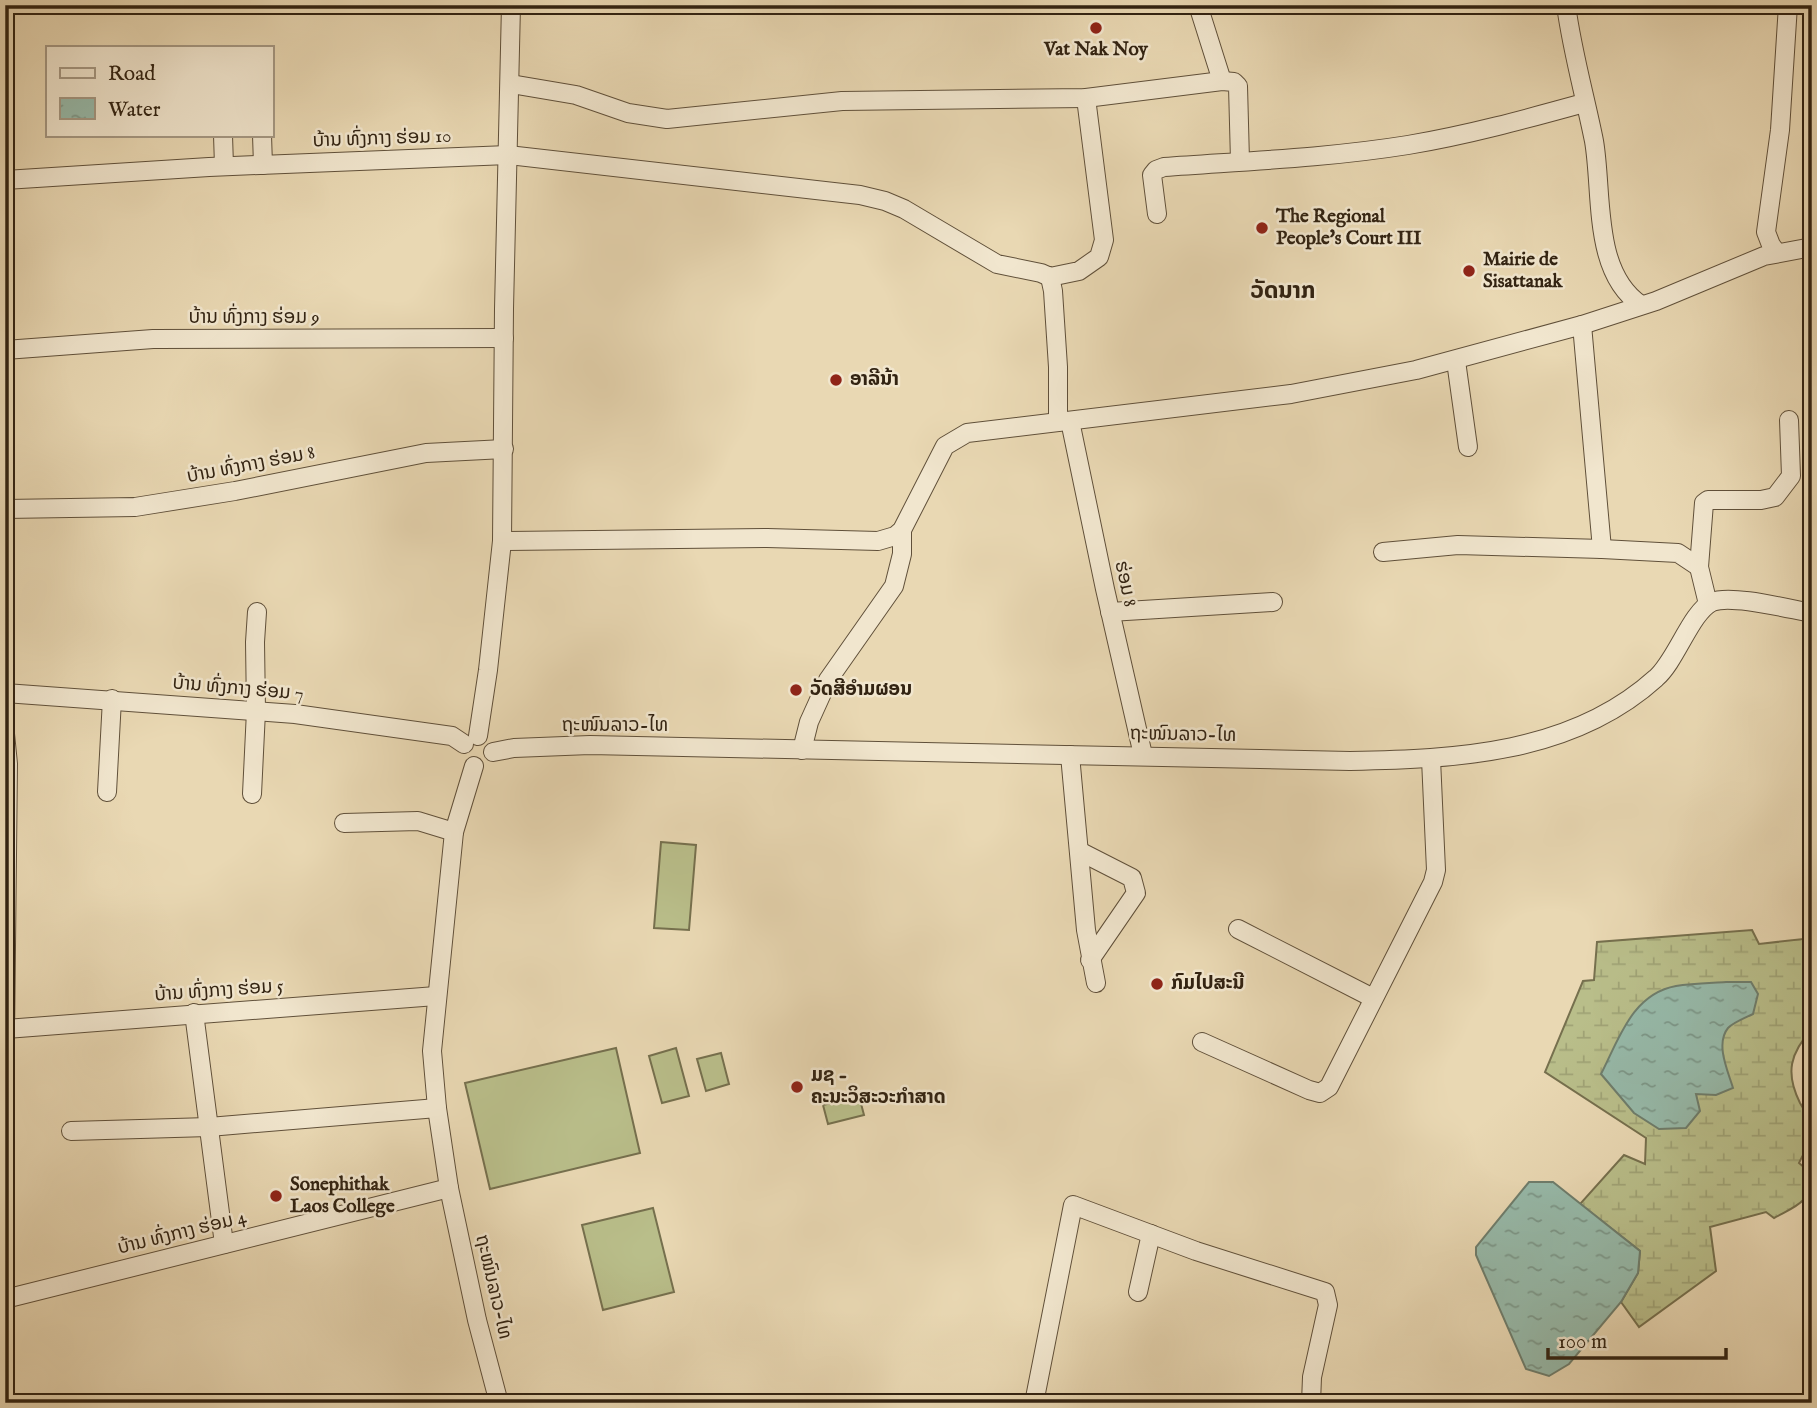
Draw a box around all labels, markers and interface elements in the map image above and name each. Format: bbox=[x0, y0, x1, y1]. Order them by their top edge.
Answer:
marker: Vat Nak Noy bbox=[1088, 20, 1104, 36]
place label: Vat Nak Noy bbox=[1043, 38, 1149, 62]
legend bbox=[46, 46, 273, 136]
text: Road bbox=[108, 61, 156, 88]
text: Water bbox=[108, 97, 161, 124]
street label: ບ້ານ ທົ່ງກາງ ຮ່ອມ 10 bbox=[312, 122, 452, 153]
place label: The Regional People's Court III bbox=[1275, 205, 1421, 251]
marker: The Regional People's Court III bbox=[1254, 220, 1270, 236]
place label: Mairie de Sisattanak bbox=[1483, 248, 1563, 294]
marker: Mairie de Sisattanak bbox=[1461, 263, 1477, 279]
district label: ວັດນາກ bbox=[1251, 277, 1315, 306]
street label: ບ້ານ ທົ່ງກາງ ຮ່ອມ 9 bbox=[189, 303, 320, 330]
place label: ອາລີນ້າ bbox=[850, 367, 899, 392]
marker: ອາລີນ້າ bbox=[828, 372, 844, 388]
street label: ບ້ານ ທົ່ງກາງ ຮ່ອມ 8 bbox=[184, 438, 317, 489]
street label: ຮ່ອມ 8 bbox=[1108, 559, 1142, 609]
street label: ບ້ານ ທົ່ງກາງ ຮ່ອມ 7 bbox=[171, 668, 305, 707]
place label: ວັດສີອຳມຜອນ bbox=[810, 678, 912, 702]
marker: ວັດສີອຳມຜອນ bbox=[788, 682, 804, 698]
street label: ຖະໜົນລາວ-ໄທ bbox=[562, 714, 668, 738]
street label: ຖະໜົນລາວ-ໄທ bbox=[1129, 722, 1237, 748]
street label: ບ້ານ ທົ່ງກາງ ຮ່ອມ 5 bbox=[153, 972, 285, 1007]
place label: ກົມໄປສະນີ bbox=[1171, 972, 1244, 996]
marker: ກົມໄປສະນີ bbox=[1149, 976, 1165, 992]
place label: ມຊ - ຄະນະວິສະວະກຳສາດ bbox=[811, 1064, 946, 1110]
marker: ມຊ - ຄະນະວິສະວະກຳສາດ bbox=[789, 1079, 805, 1095]
place label: Sonephithak Laos College bbox=[290, 1173, 395, 1219]
marker: Sonephithak Laos College bbox=[268, 1188, 284, 1204]
street label: ບ້ານ ທົ່ງກາງ ຮ່ອມ 4 bbox=[114, 1202, 250, 1261]
street label: ຖະໜົນລາວ-ໄທ bbox=[469, 1232, 517, 1342]
scale bar bbox=[1548, 1317, 1726, 1361]
text: 100 m bbox=[1558, 1329, 1607, 1356]

